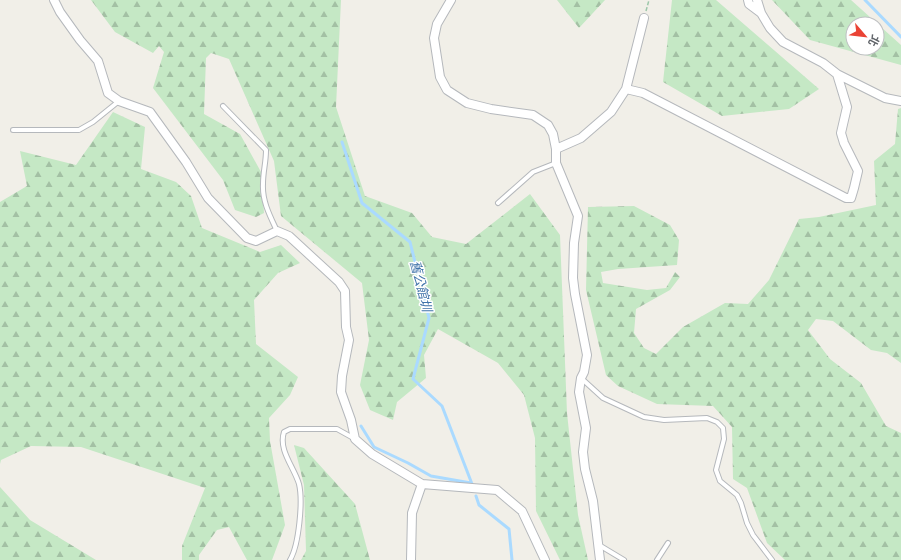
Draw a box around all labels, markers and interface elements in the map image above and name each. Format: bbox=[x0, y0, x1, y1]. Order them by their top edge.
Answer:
north arrow bbox=[845, 16, 885, 56]
text: 北 bbox=[865, 33, 882, 48]
water label: 舊公館圳 bbox=[407, 259, 435, 315]

